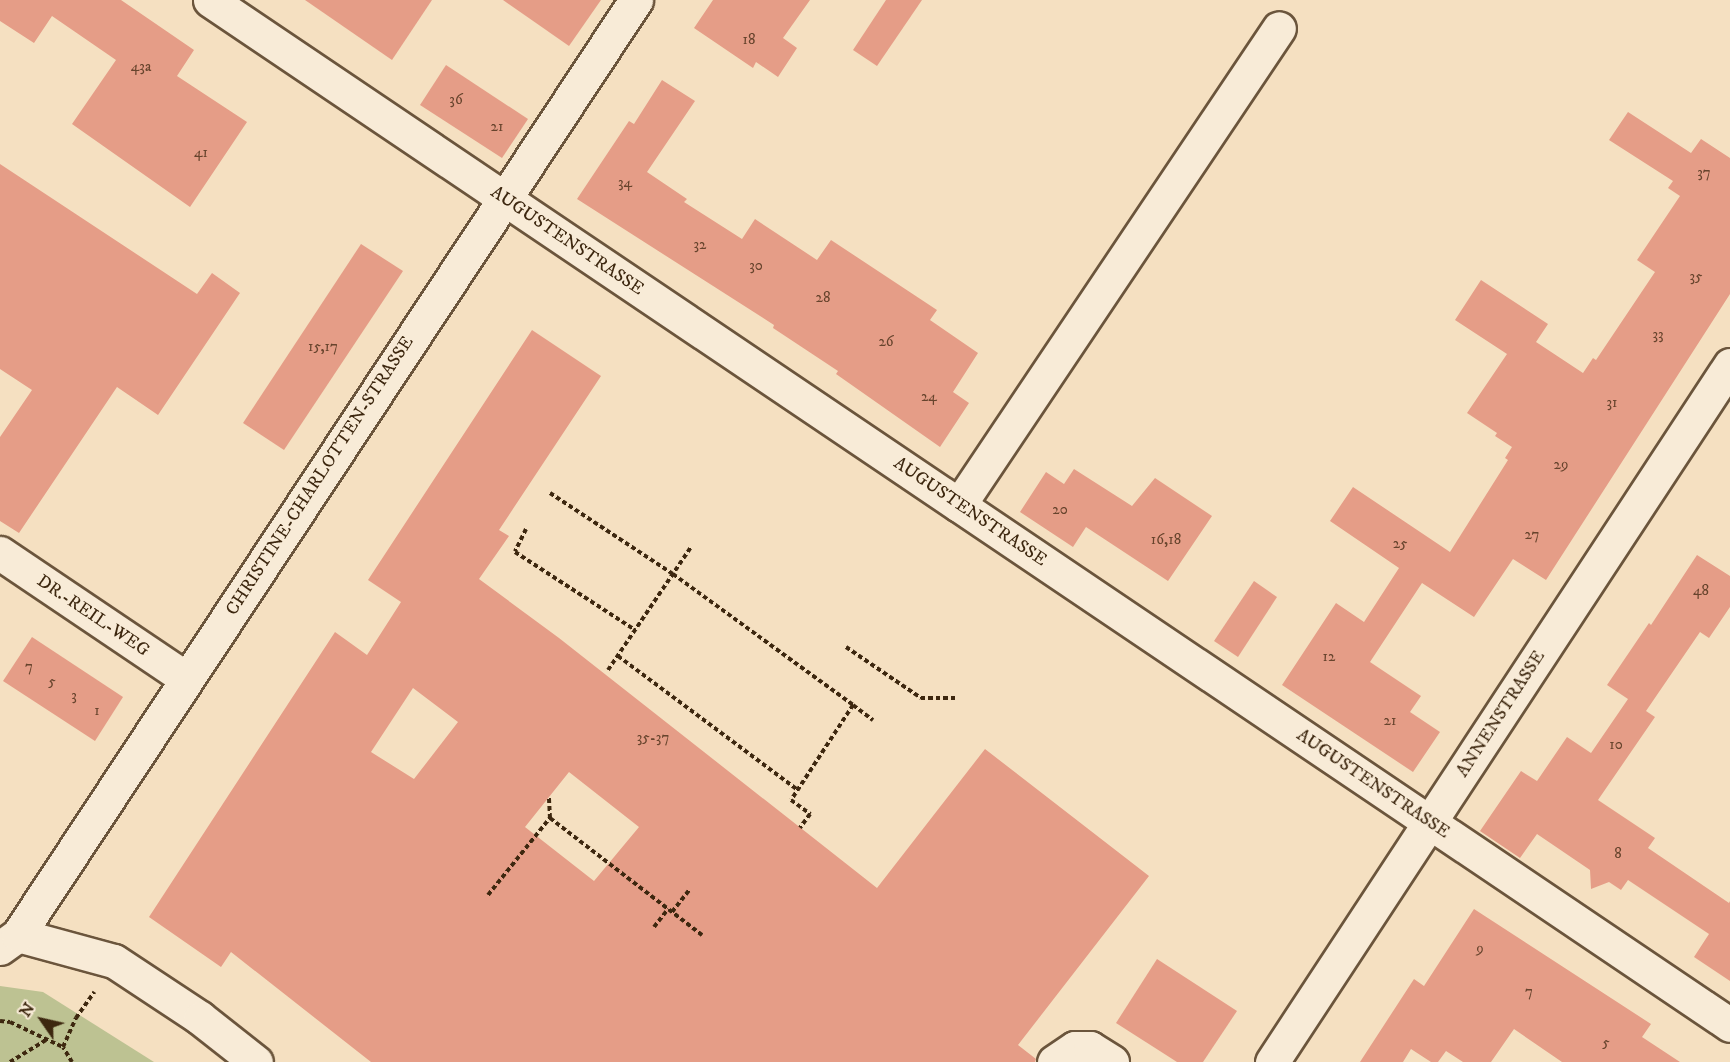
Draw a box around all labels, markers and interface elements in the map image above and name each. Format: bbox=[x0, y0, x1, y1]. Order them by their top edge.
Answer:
house number: 18 bbox=[742, 31, 756, 49]
house number: 43a bbox=[131, 58, 151, 76]
house number: 36 bbox=[449, 91, 463, 109]
house number: 21 bbox=[491, 118, 503, 136]
house number: 41 bbox=[194, 144, 208, 162]
house number: 37 bbox=[1697, 164, 1711, 182]
house number: 34 bbox=[618, 174, 632, 192]
street label: AUGUSTENSTRASSE bbox=[486, 182, 648, 300]
house number: 32 bbox=[694, 236, 706, 254]
house number: 30 bbox=[749, 257, 763, 275]
house number: 35 bbox=[1689, 268, 1703, 286]
house number: 28 bbox=[816, 289, 830, 307]
house number: 33 bbox=[1652, 326, 1664, 344]
street label: CHRISTINE-CHARLOTTEN-STRASSE bbox=[221, 332, 419, 620]
house number: 26 bbox=[878, 333, 894, 351]
house number: 15,17 bbox=[308, 338, 338, 356]
house number: 24 bbox=[921, 388, 937, 406]
house number: 31 bbox=[1606, 394, 1618, 412]
street label: AUGUSTENSTRASSE bbox=[889, 453, 1051, 571]
house number: 29 bbox=[1554, 456, 1568, 474]
house number: 20 bbox=[1052, 501, 1068, 519]
house number: 27 bbox=[1525, 526, 1539, 544]
house number: 16,18 bbox=[1151, 531, 1181, 549]
house number: 25 bbox=[1393, 535, 1407, 553]
street label: DR.-REIL-WEG bbox=[33, 570, 153, 662]
house number: 48 bbox=[1693, 582, 1709, 600]
street label: ANNENSTRASSE bbox=[1452, 647, 1550, 781]
house number: 12 bbox=[1323, 648, 1335, 666]
house number: 7 bbox=[25, 658, 33, 676]
house number: 5 bbox=[48, 673, 56, 691]
house number: 3 bbox=[71, 687, 77, 705]
house number: 1 bbox=[94, 702, 100, 720]
house number: 21 bbox=[1384, 712, 1396, 730]
street label: AUGUSTENSTRASSE bbox=[1292, 725, 1454, 843]
house number: 35-37 bbox=[637, 729, 669, 747]
house number: 10 bbox=[1609, 736, 1623, 754]
house number: 8 bbox=[1614, 845, 1622, 863]
house number: 9 bbox=[1476, 940, 1484, 958]
house number: 7 bbox=[1525, 983, 1533, 1001]
north arrow bbox=[12, 990, 72, 1050]
text: N bbox=[15, 999, 39, 1021]
house number: 5 bbox=[1602, 1034, 1610, 1052]

